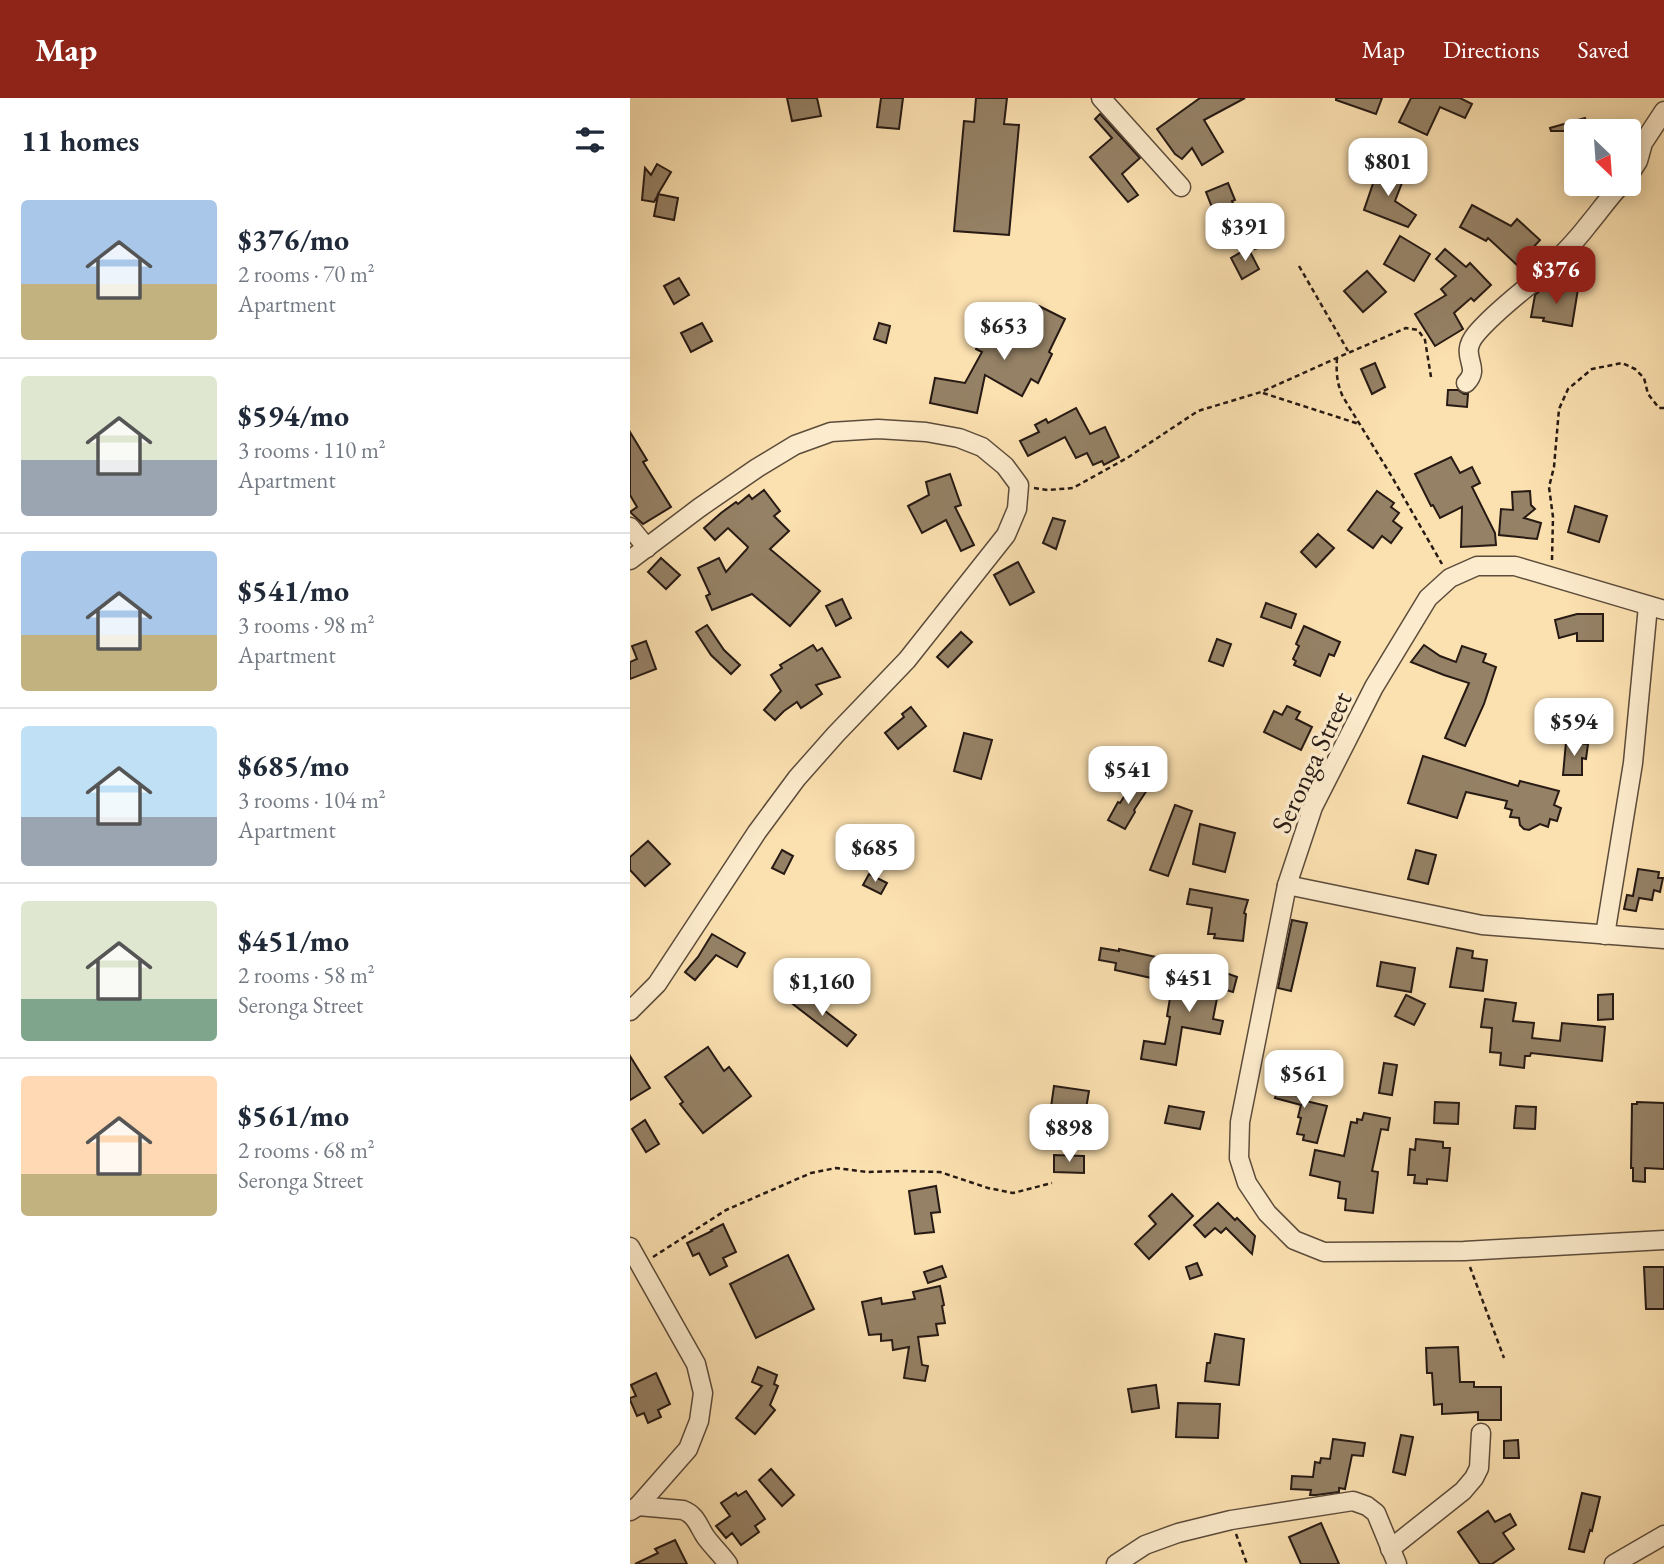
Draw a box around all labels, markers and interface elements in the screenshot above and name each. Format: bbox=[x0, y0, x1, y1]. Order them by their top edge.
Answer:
text: Map bbox=[35, 28, 97, 71]
text: Map bbox=[1362, 34, 1405, 65]
text: Directions bbox=[1443, 34, 1540, 65]
text: Saved bbox=[1578, 34, 1629, 65]
north arrow bbox=[1564, 119, 1642, 196]
map controls bbox=[1564, 119, 1641, 196]
text: 11 homes bbox=[21, 121, 139, 160]
icon: filters bbox=[571, 121, 609, 159]
pin: $801 bbox=[1347, 139, 1429, 198]
text: $801 bbox=[1364, 146, 1412, 176]
pin: $391 bbox=[1204, 204, 1286, 263]
text: $391 bbox=[1221, 211, 1269, 241]
text: $376/mo bbox=[238, 220, 349, 259]
icon: home bbox=[77, 228, 161, 312]
pin: $376 bbox=[1515, 246, 1597, 306]
text: $376 bbox=[1532, 254, 1580, 284]
text: 2 rooms · 70 m² bbox=[238, 259, 375, 289]
text: Apartment bbox=[238, 289, 336, 319]
pin: $653 bbox=[963, 302, 1045, 362]
text: $653 bbox=[980, 310, 1028, 340]
text: $594/mo bbox=[238, 396, 349, 435]
icon: home bbox=[77, 404, 161, 488]
text: 3 rooms · 110 m² bbox=[238, 435, 386, 465]
text: Apartment bbox=[238, 465, 336, 495]
text: $541/mo bbox=[238, 571, 349, 610]
icon: home bbox=[77, 579, 161, 663]
text: 3 rooms · 98 m² bbox=[238, 610, 375, 640]
text: Apartment bbox=[238, 640, 336, 670]
street label: Seronga Street bbox=[1262, 685, 1360, 839]
pin: $594 bbox=[1533, 698, 1615, 758]
text: $594 bbox=[1550, 706, 1598, 736]
text: $685/mo bbox=[238, 746, 349, 785]
pin: $541 bbox=[1087, 746, 1169, 806]
icon: home bbox=[77, 754, 161, 838]
text: $541 bbox=[1104, 754, 1152, 784]
text: 3 rooms · 104 m² bbox=[238, 785, 386, 815]
text: Apartment bbox=[238, 815, 336, 845]
pin: $685 bbox=[834, 824, 916, 884]
text: $685 bbox=[851, 832, 899, 862]
text: $451/mo bbox=[238, 921, 349, 960]
icon: home bbox=[77, 929, 161, 1013]
pin: $451 bbox=[1148, 954, 1230, 1014]
pin: $1,160 bbox=[765, 958, 879, 1018]
text: 2 rooms · 58 m² bbox=[238, 960, 375, 990]
text: $451 bbox=[1165, 962, 1213, 992]
text: $1,160 bbox=[790, 966, 854, 996]
text: Seronga Street bbox=[238, 990, 363, 1020]
pin: $561 bbox=[1263, 1051, 1345, 1110]
text: $561 bbox=[1280, 1058, 1328, 1088]
text: $561/mo bbox=[238, 1096, 349, 1135]
icon: home bbox=[77, 1104, 161, 1188]
pin: $898 bbox=[1028, 1104, 1110, 1164]
text: $898 bbox=[1045, 1112, 1093, 1142]
text: 2 rooms · 68 m² bbox=[238, 1135, 375, 1165]
text: Seronga Street bbox=[238, 1165, 363, 1195]

